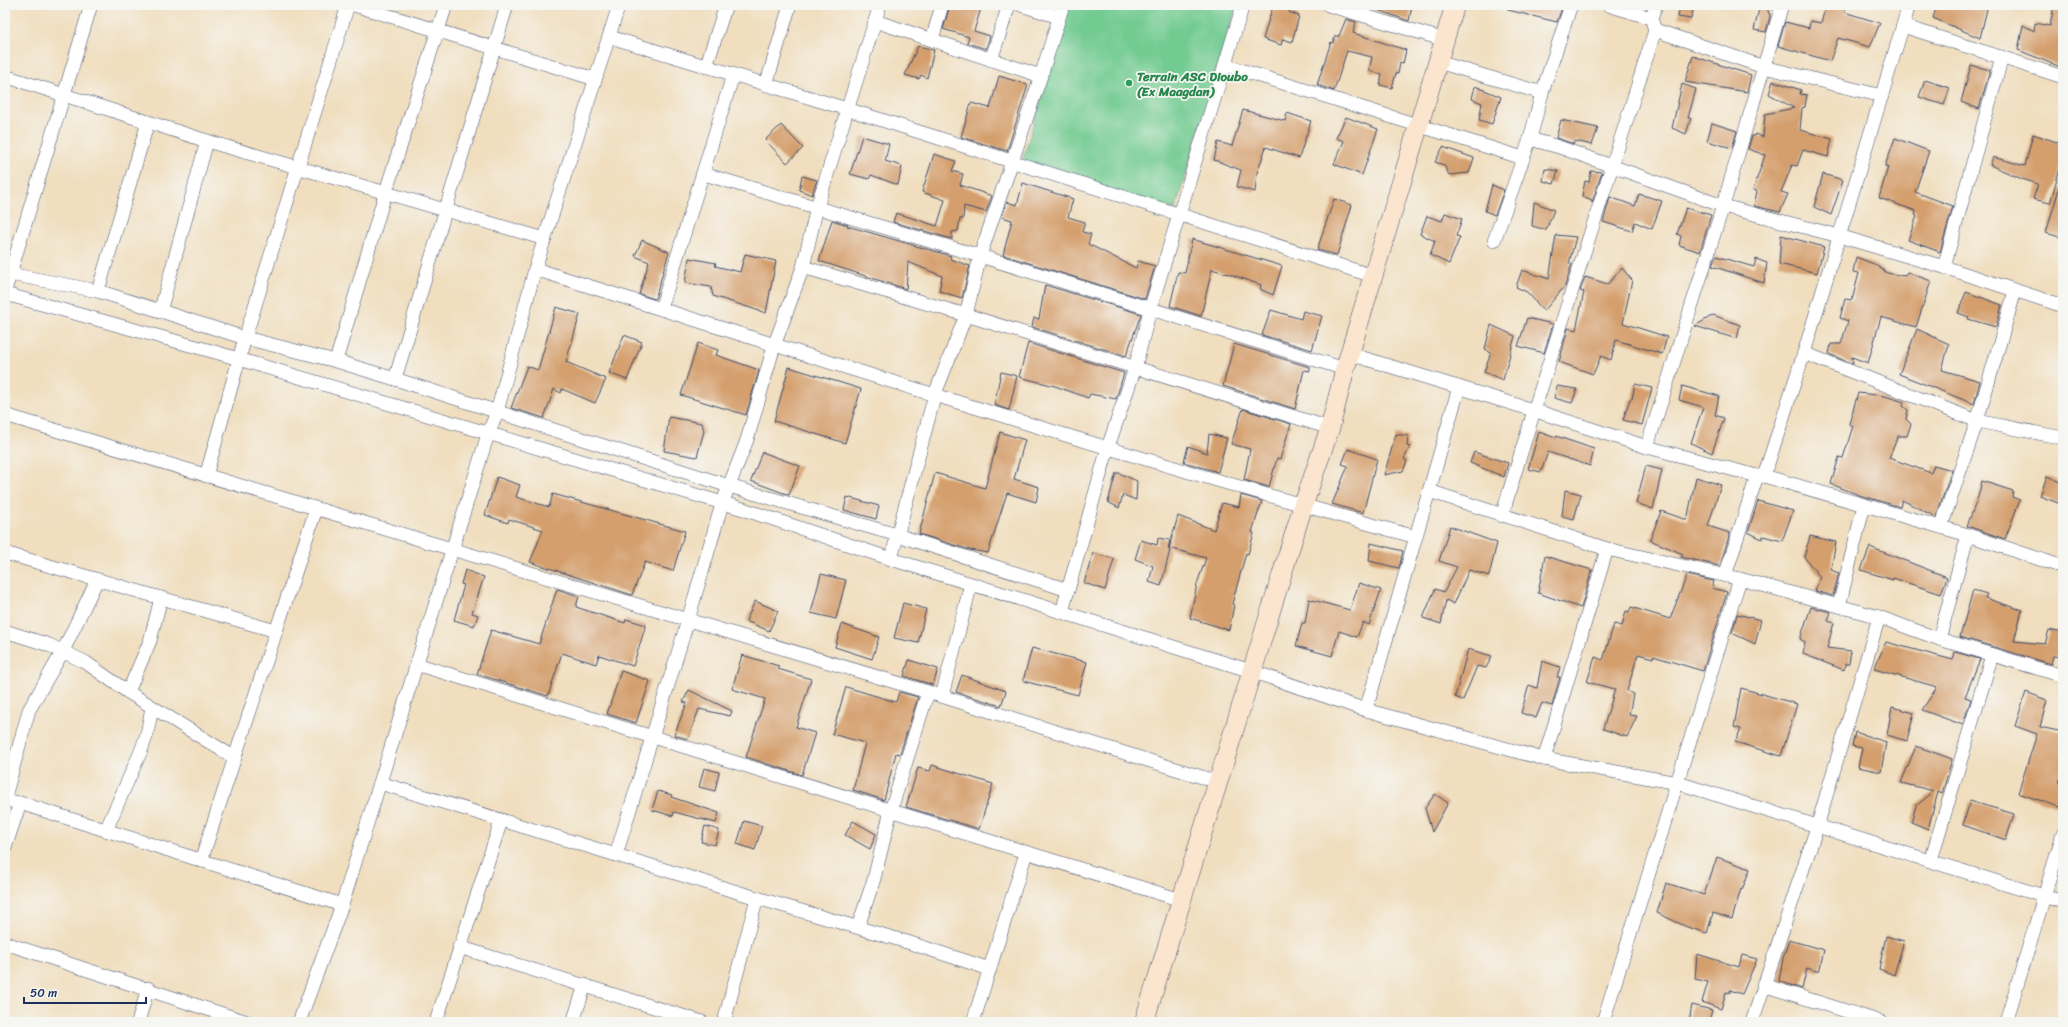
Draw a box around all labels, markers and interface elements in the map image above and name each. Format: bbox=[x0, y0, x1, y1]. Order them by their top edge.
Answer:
place label: Terrain ASC Dioubo (Ex Maagdan) bbox=[1137, 65, 1248, 103]
marker: Terrain ASC Dioubo (Ex Maagdan) bbox=[1124, 78, 1134, 88]
scale bar bbox=[24, 979, 146, 1005]
text: 50 m bbox=[30, 982, 57, 1004]

